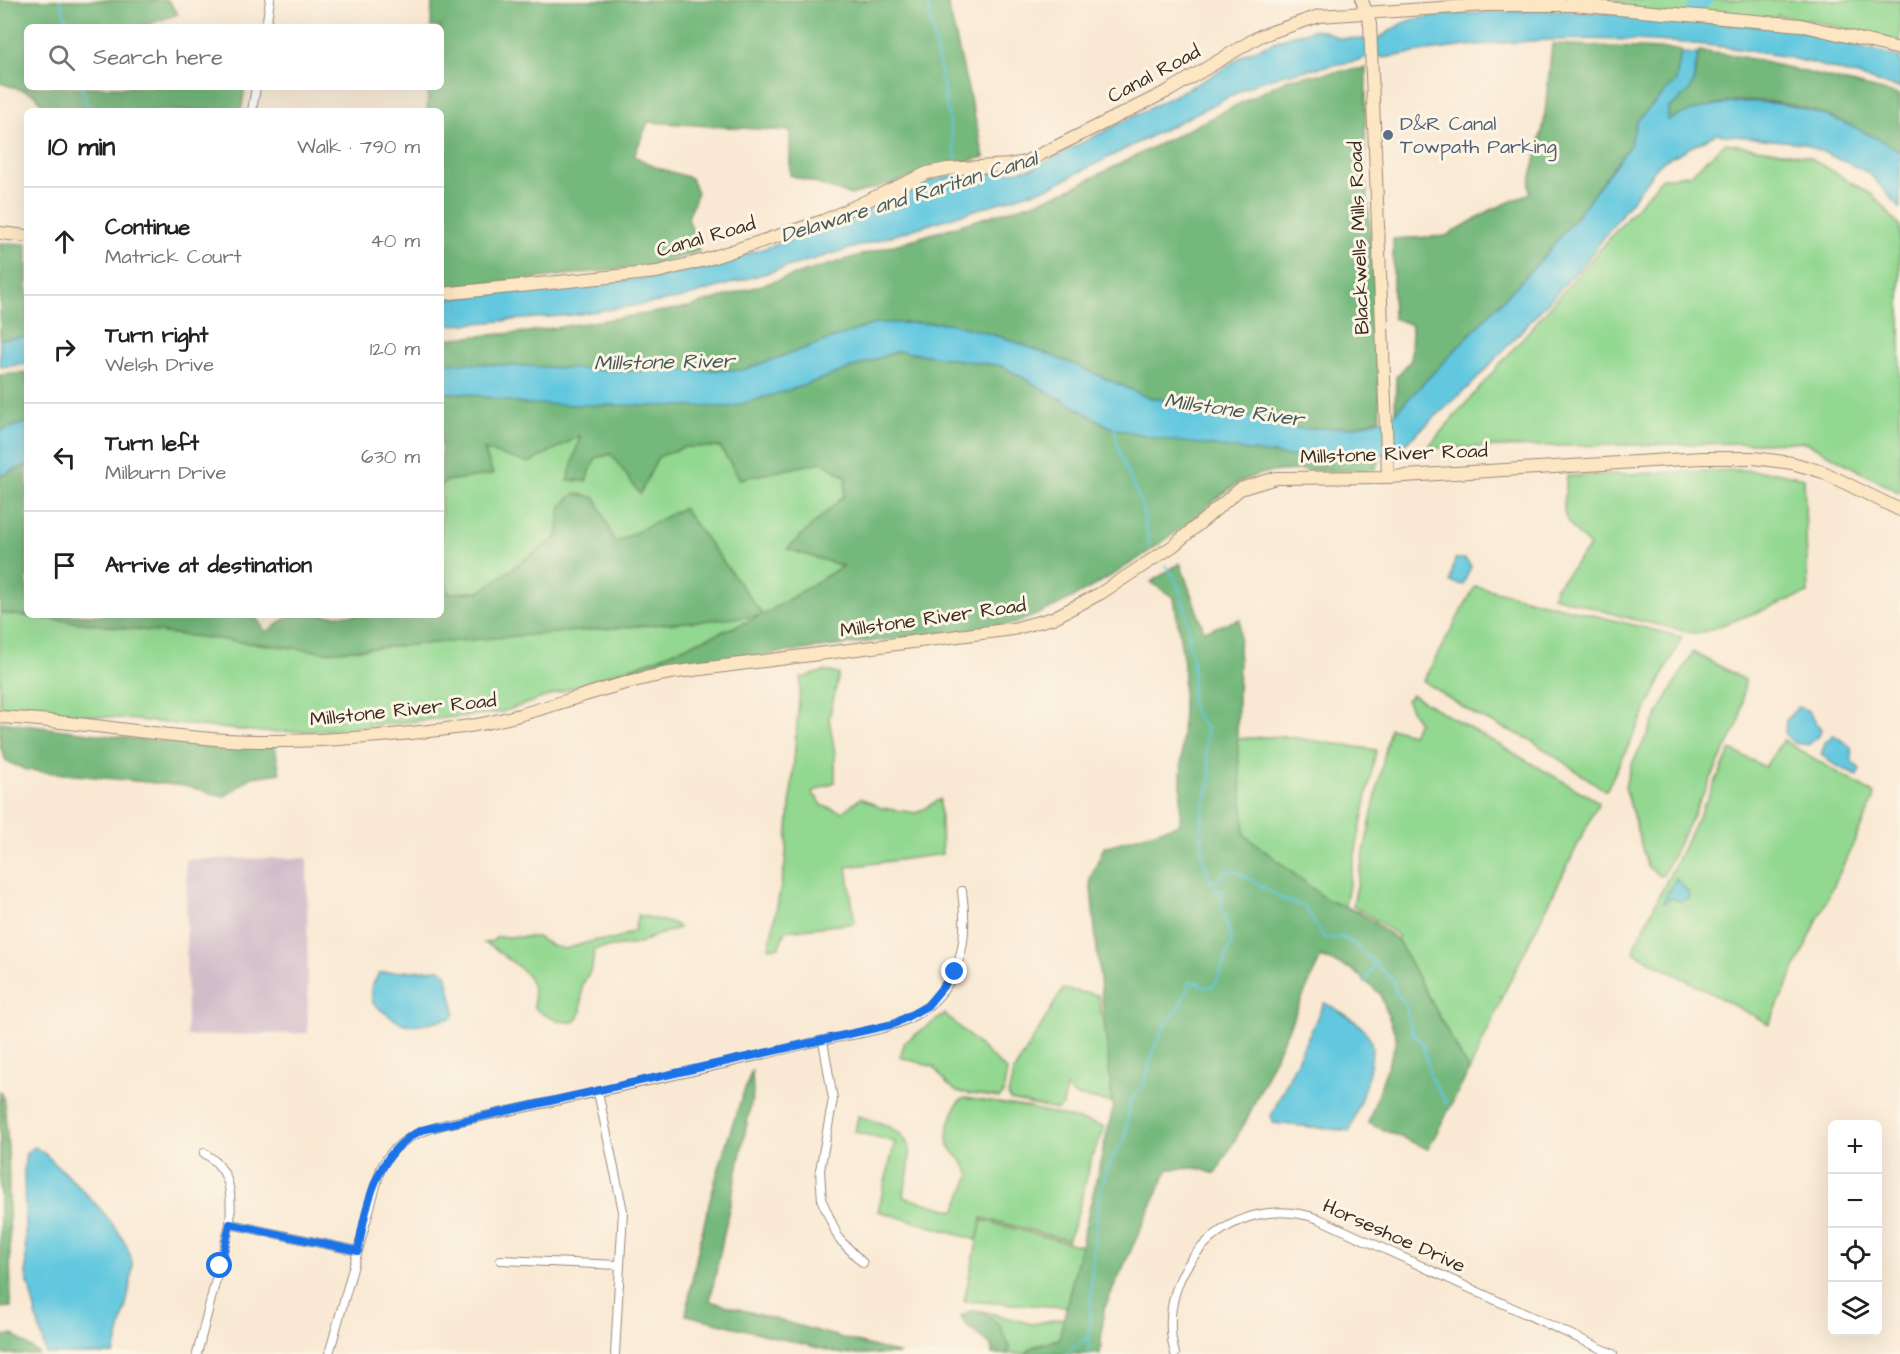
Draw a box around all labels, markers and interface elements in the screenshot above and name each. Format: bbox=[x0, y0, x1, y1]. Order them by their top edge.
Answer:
search box bbox=[24, 24, 444, 90]
street label: Canal Road bbox=[1103, 38, 1205, 110]
icon: search bbox=[45, 41, 78, 74]
text: Search here bbox=[93, 42, 223, 73]
place label: D&R Canal Towpath Parking bbox=[1400, 110, 1557, 162]
marker: D&R Canal Towpath Parking bbox=[1381, 128, 1395, 142]
text: 10 min bbox=[48, 129, 115, 165]
text: Walk · 790 m bbox=[297, 133, 420, 161]
street label: Blackwells Mills Road bbox=[1342, 141, 1376, 335]
water label: Delaware and Raritan Canal bbox=[777, 143, 1043, 250]
street label: Canal Road bbox=[653, 210, 759, 264]
text: Continue bbox=[105, 212, 190, 243]
icon: ahead bbox=[48, 225, 81, 258]
text: 40 m bbox=[370, 227, 420, 255]
text: Matrick Court bbox=[105, 243, 242, 271]
text: Turn right bbox=[105, 320, 208, 351]
icon: right bbox=[48, 333, 81, 366]
text: 120 m bbox=[370, 335, 420, 363]
water label: Millstone River bbox=[594, 346, 737, 378]
text: Welsh Drive bbox=[105, 351, 214, 379]
water label: Millstone River bbox=[1163, 386, 1308, 434]
text: Turn left bbox=[105, 428, 199, 459]
street label: Millstone River Road bbox=[1300, 437, 1488, 471]
icon: left bbox=[48, 441, 81, 474]
text: 630 m bbox=[361, 443, 420, 471]
text: Milburn Drive bbox=[105, 459, 226, 487]
icon: arrive bbox=[48, 549, 81, 582]
text: Arrive at destination bbox=[105, 550, 312, 581]
street label: Millstone River Road bbox=[838, 591, 1028, 645]
street label: Millstone River Road bbox=[308, 686, 498, 734]
route end bbox=[941, 958, 967, 984]
map controls bbox=[1828, 1120, 1882, 1336]
button: + bbox=[1828, 1120, 1882, 1174]
button: − bbox=[1828, 1174, 1882, 1228]
street label: Horseshoe Drive bbox=[1318, 1192, 1470, 1280]
button: locate bbox=[1828, 1228, 1882, 1282]
route start bbox=[206, 1252, 232, 1278]
button: layers bbox=[1828, 1282, 1882, 1336]

